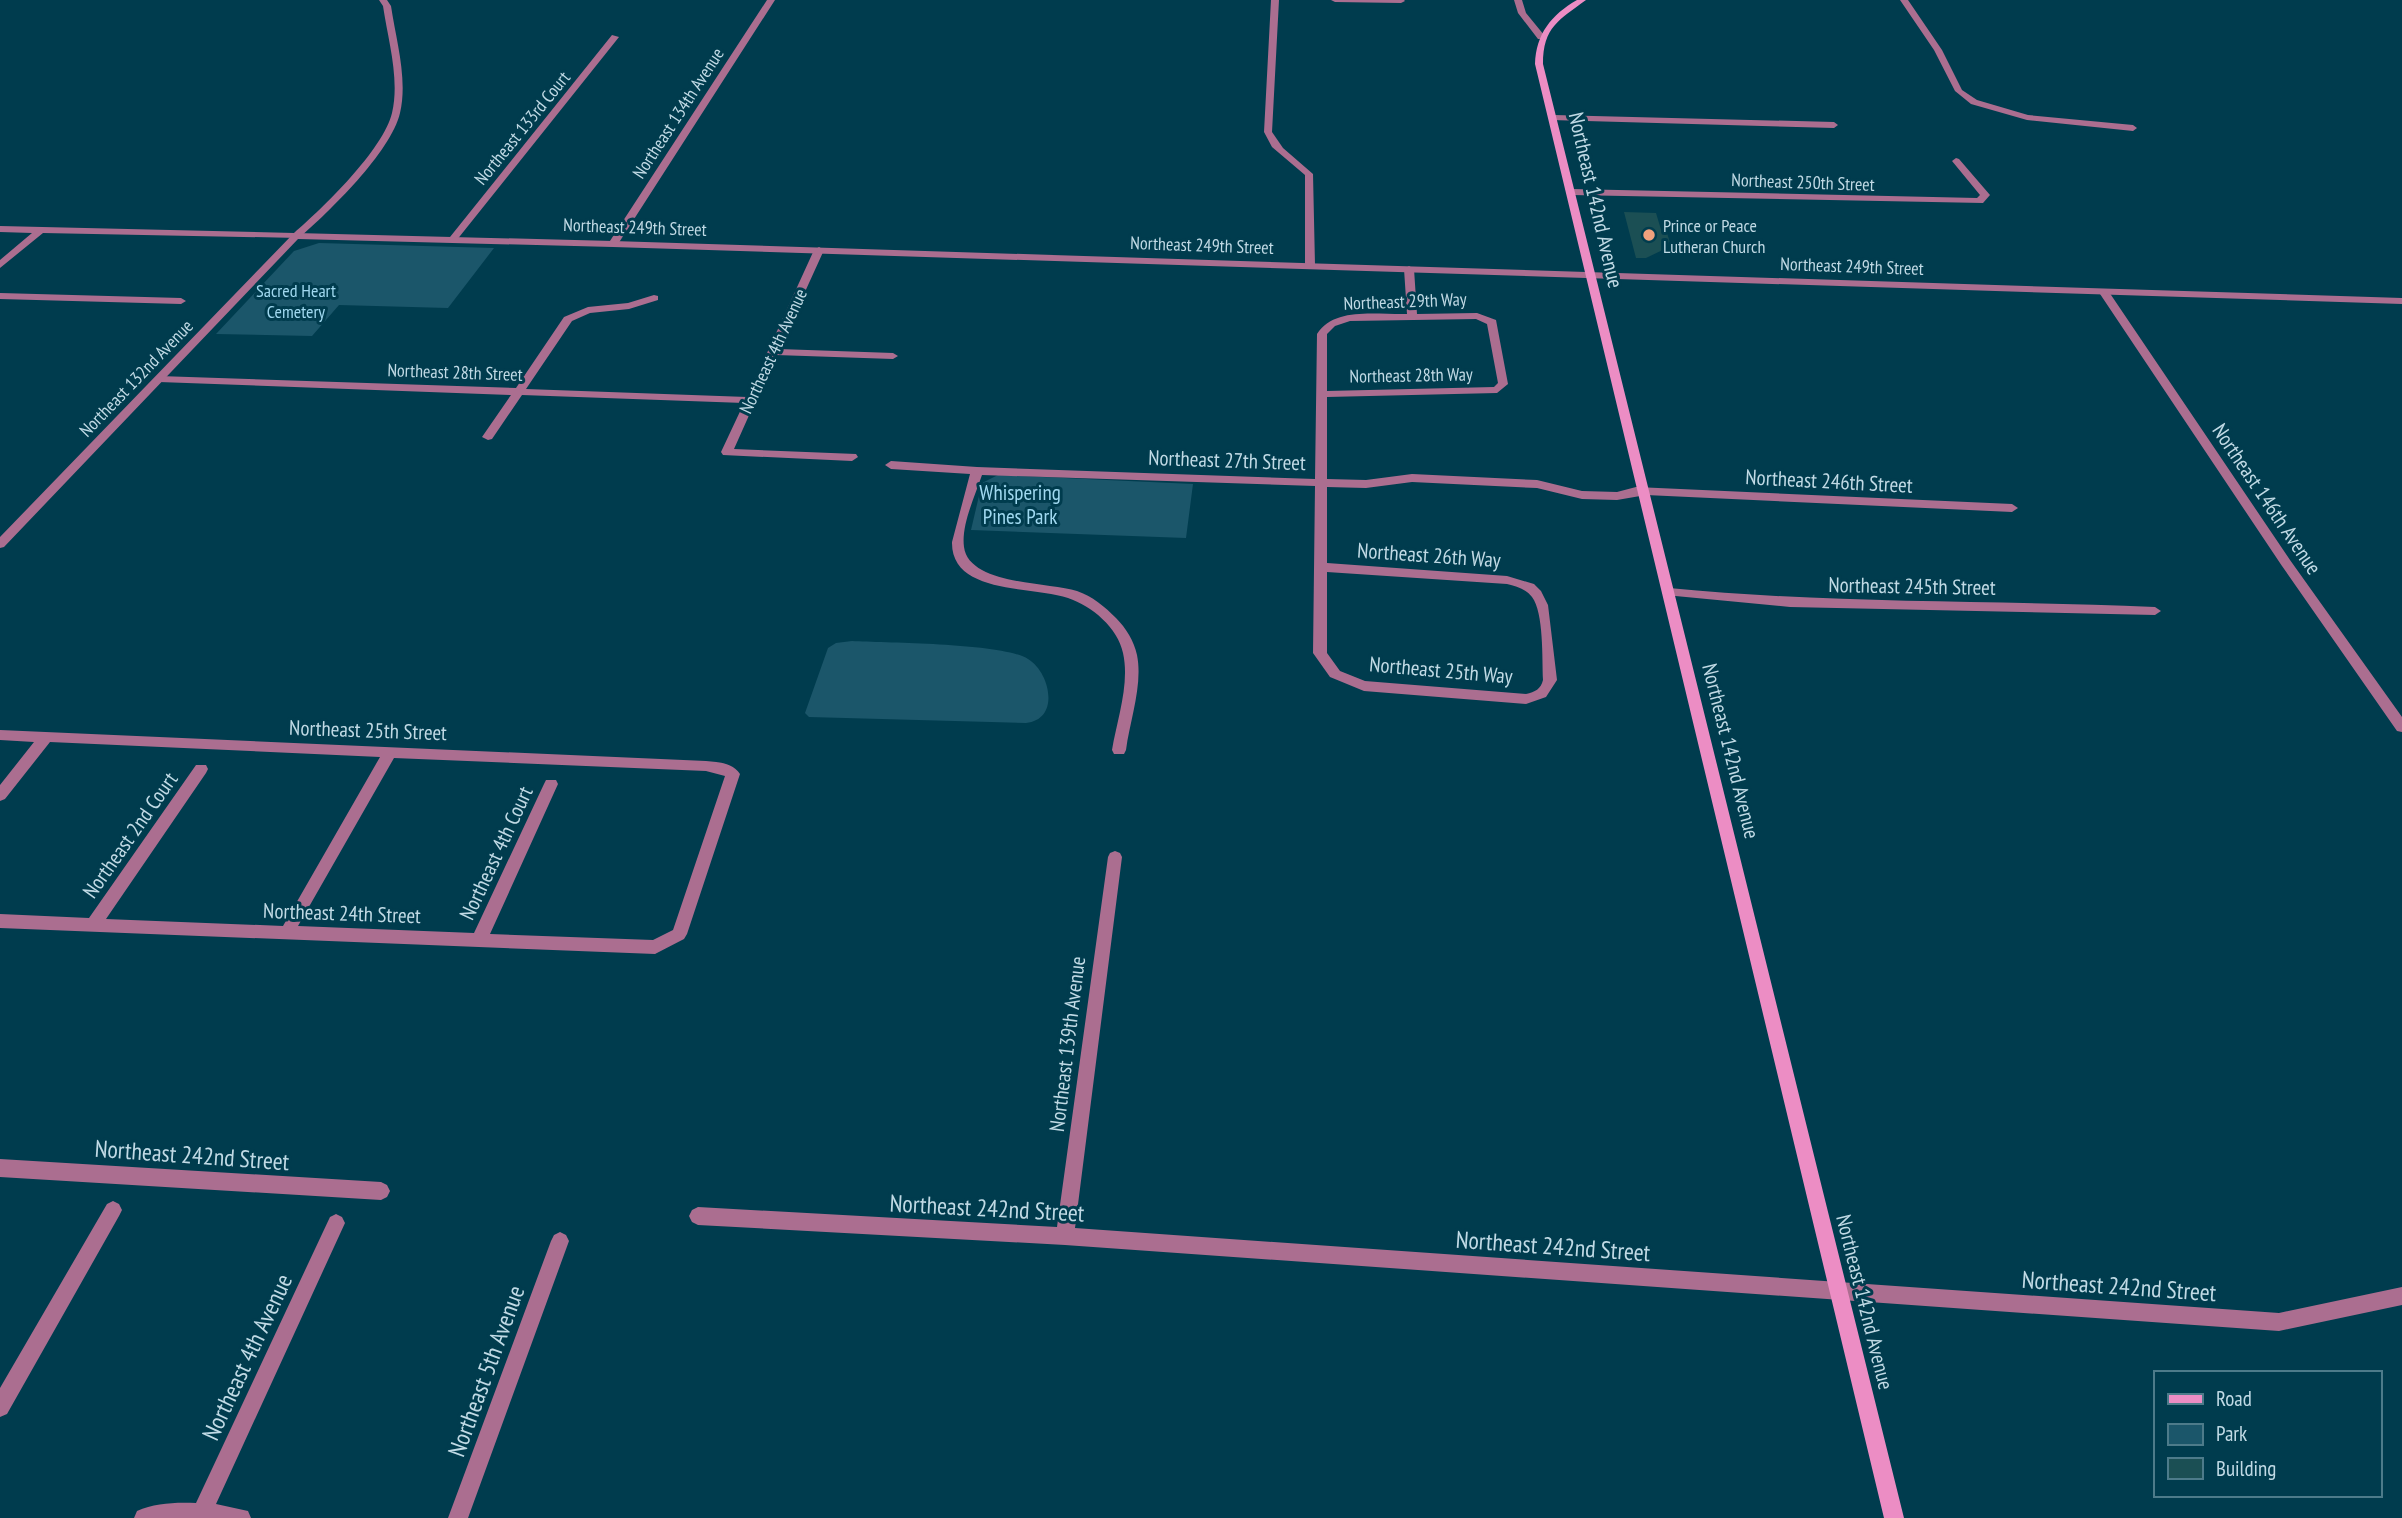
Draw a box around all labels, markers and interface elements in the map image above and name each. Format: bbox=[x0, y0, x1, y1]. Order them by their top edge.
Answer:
street label: Northeast 134th Avenue bbox=[627, 43, 729, 183]
street label: Northeast 133rd Court bbox=[469, 66, 575, 190]
street label: Northeast 142nd Avenue bbox=[1563, 109, 1629, 291]
street label: Northeast 250th Street bbox=[1731, 168, 1875, 196]
street label: Northeast 249th Street bbox=[563, 213, 707, 241]
place label: Prince or Peace Lutheran Church bbox=[1663, 214, 1765, 258]
marker: Prince or Peace Lutheran Church bbox=[1641, 227, 1657, 243]
street label: Northeast 249th Street bbox=[1130, 231, 1274, 259]
street label: Northeast 249th Street bbox=[1780, 252, 1924, 280]
park label: Sacred Heart Cemetery bbox=[256, 279, 336, 323]
street label: Northeast 4th Avenue bbox=[734, 285, 812, 417]
street label: Northeast 29th Way bbox=[1343, 287, 1467, 315]
street label: Northeast 132nd Avenue bbox=[74, 315, 198, 441]
street label: Northeast 28th Street bbox=[387, 358, 523, 386]
street label: Northeast 28th Way bbox=[1349, 362, 1473, 388]
street label: Northeast 146th Avenue bbox=[2206, 418, 2328, 580]
street label: Northeast 27th Street bbox=[1148, 444, 1306, 476]
street label: Northeast 246th Street bbox=[1745, 463, 1913, 499]
park label: Whispering Pines Park bbox=[979, 479, 1061, 530]
street label: Northeast 26th Way bbox=[1356, 537, 1502, 573]
street label: Northeast 245th Street bbox=[1828, 571, 1996, 601]
street label: Northeast 25th Way bbox=[1368, 650, 1514, 690]
street label: Northeast 142nd Avenue bbox=[1696, 661, 1766, 841]
street label: Northeast 25th Street bbox=[289, 714, 448, 746]
street label: Northeast 2nd Court bbox=[77, 767, 183, 903]
street label: Northeast 4th Court bbox=[453, 782, 539, 924]
street label: Northeast 24th Street bbox=[263, 897, 422, 929]
street label: Northeast 139th Avenue bbox=[1043, 955, 1091, 1133]
street label: Northeast 242nd Street bbox=[94, 1133, 291, 1177]
street label: Northeast 242nd Street bbox=[889, 1187, 1086, 1229]
street label: Northeast 142nd Avenue bbox=[1830, 1212, 1900, 1392]
street label: Northeast 242nd Street bbox=[1455, 1224, 1652, 1268]
street label: Northeast 242nd Street bbox=[2021, 1264, 2218, 1308]
street label: Northeast 4th Avenue bbox=[195, 1269, 299, 1445]
street label: Northeast 5th Avenue bbox=[441, 1281, 531, 1461]
legend bbox=[2154, 1371, 2381, 1497]
text: Road bbox=[2216, 1385, 2252, 1412]
text: Park bbox=[2216, 1420, 2247, 1447]
text: Building bbox=[2216, 1455, 2276, 1482]

